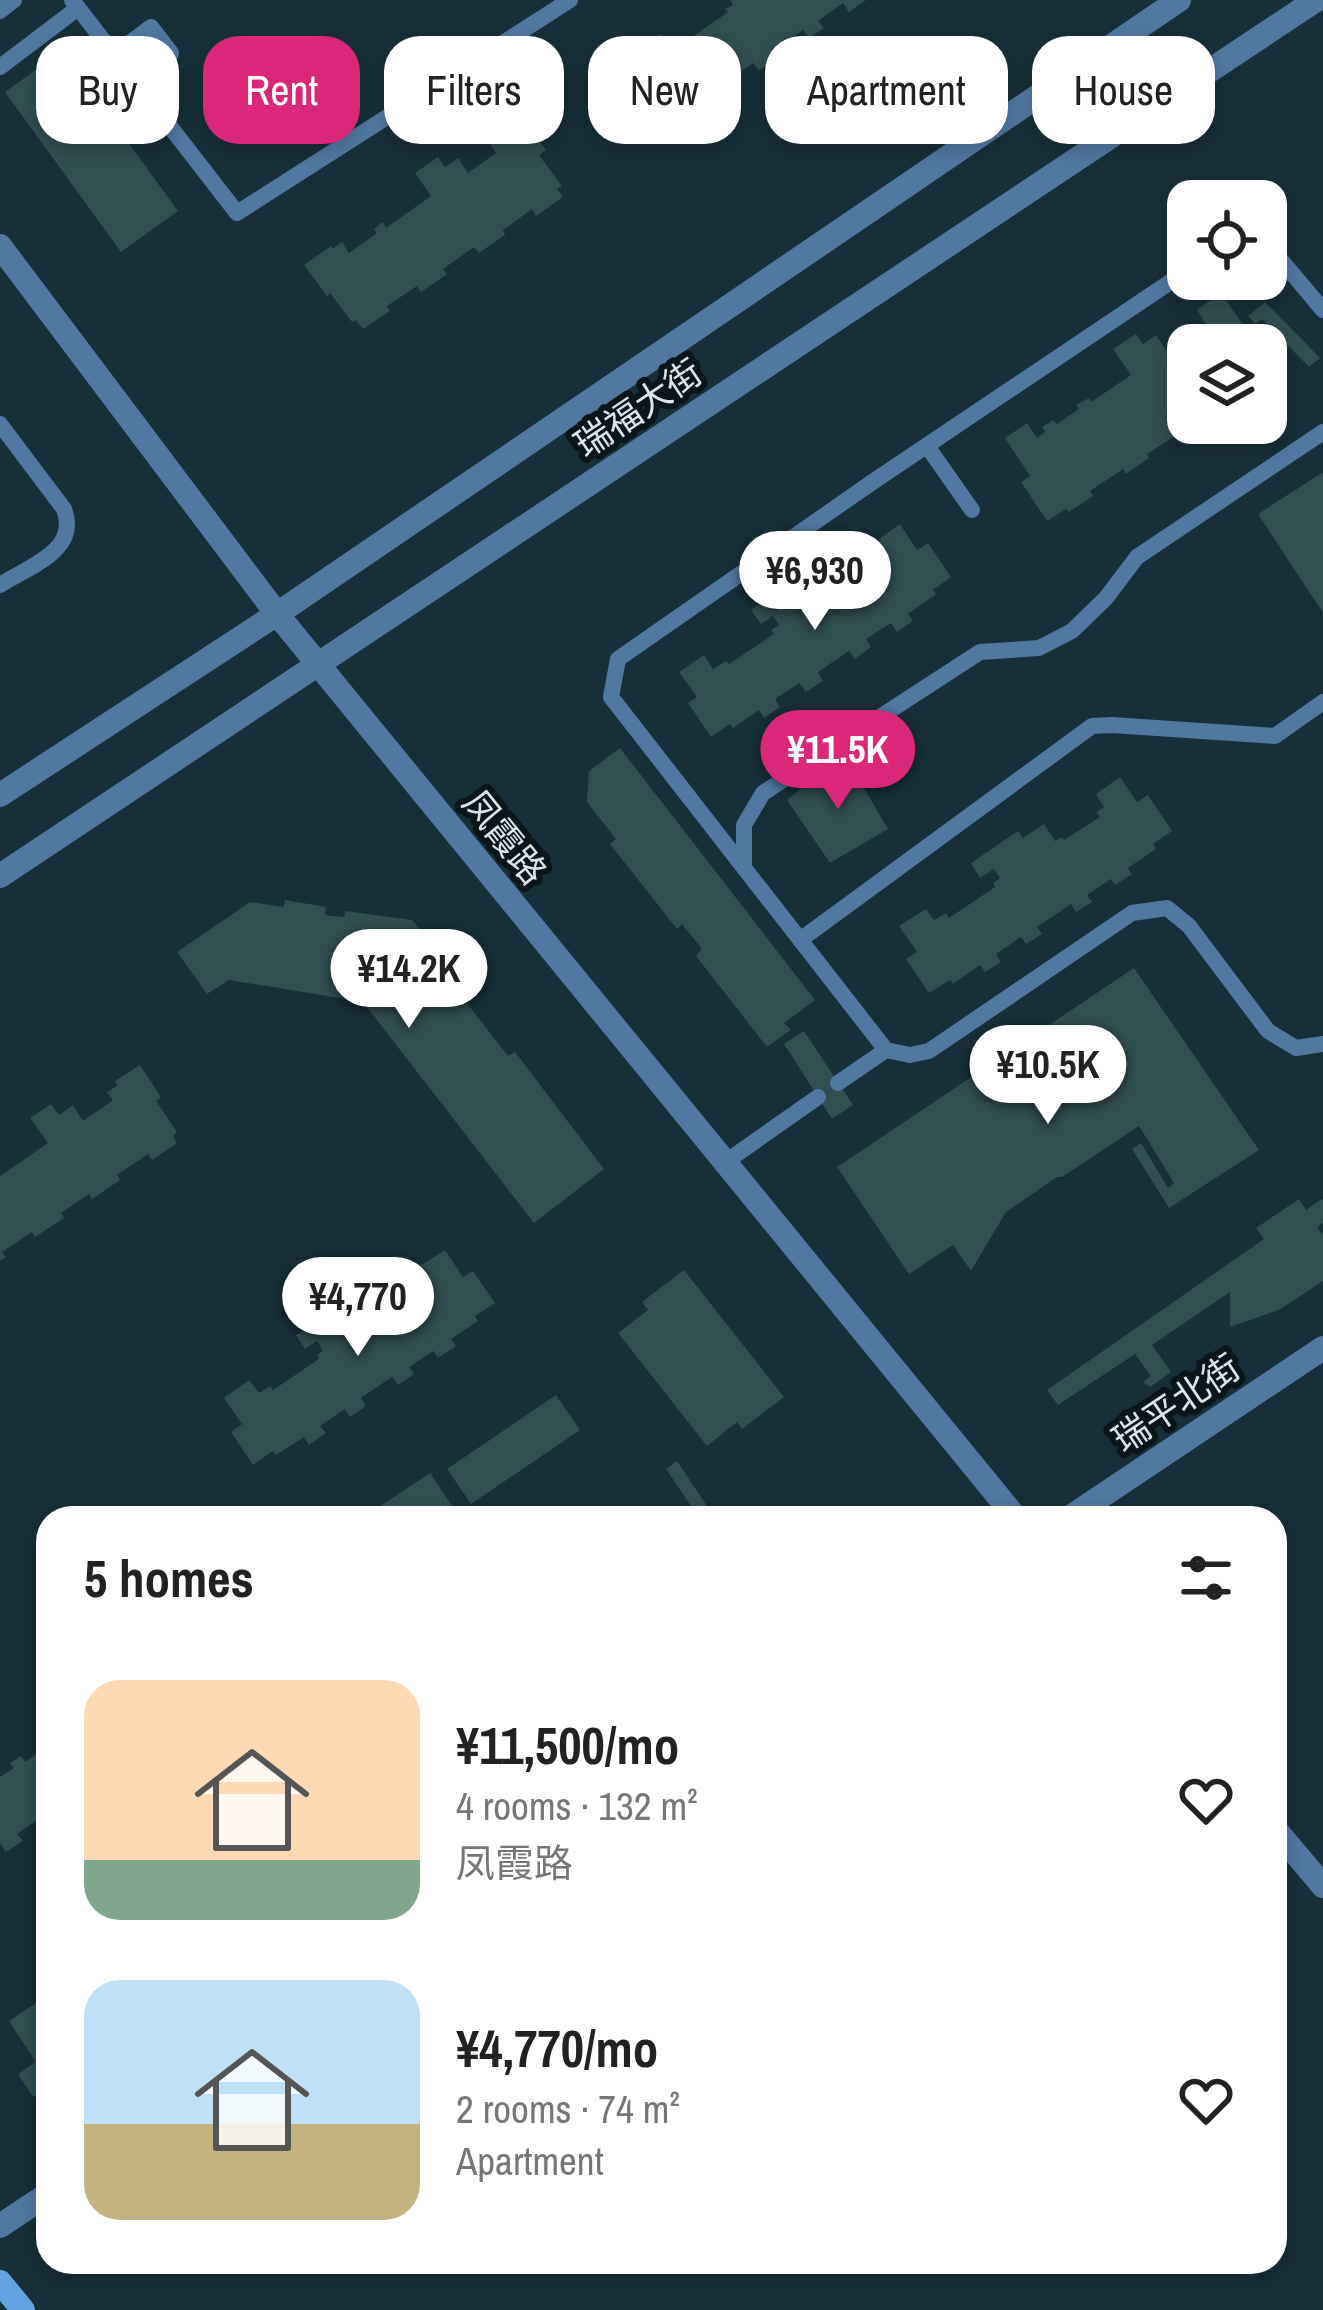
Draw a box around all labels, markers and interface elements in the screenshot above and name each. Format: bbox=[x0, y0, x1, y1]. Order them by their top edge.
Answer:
chip: Buy bbox=[36, 36, 179, 144]
chip: Rent bbox=[203, 36, 360, 144]
chip: Filters bbox=[384, 36, 564, 144]
chip: New bbox=[588, 36, 741, 144]
chip: Apartment bbox=[765, 36, 1008, 144]
chip: House bbox=[1032, 36, 1215, 144]
map controls bbox=[1167, 180, 1287, 444]
button: locate bbox=[1167, 180, 1287, 300]
button: layers bbox=[1167, 324, 1287, 444]
street label: 瑞福大街 bbox=[565, 348, 711, 468]
pin: ¥6,930 bbox=[717, 531, 913, 633]
text: ¥6,930 bbox=[766, 544, 864, 596]
pin: ¥11.5K bbox=[740, 710, 936, 812]
text: ¥11.5K bbox=[787, 723, 889, 775]
street label: 凤霞路 bbox=[452, 780, 558, 894]
pin: ¥14.2K bbox=[311, 929, 507, 1031]
text: ¥14.2K bbox=[357, 942, 461, 994]
pin: ¥10.5K bbox=[950, 1025, 1146, 1127]
text: ¥10.5K bbox=[996, 1038, 1100, 1090]
pin: ¥4,770 bbox=[260, 1257, 456, 1359]
text: ¥4,770 bbox=[309, 1270, 407, 1322]
street label: 瑞平北街 bbox=[1103, 1343, 1249, 1463]
text: 5 homes bbox=[84, 1544, 254, 1613]
icon: filters bbox=[1173, 1545, 1239, 1611]
text: ¥11,500/mo bbox=[456, 1711, 679, 1780]
icon: home bbox=[180, 1728, 324, 1872]
icon: heart bbox=[1173, 1767, 1239, 1833]
text: 4 rooms · 132 m² bbox=[456, 1780, 698, 1832]
text: 凤霞路 bbox=[456, 1837, 573, 1889]
text: ¥4,770/mo bbox=[456, 2014, 658, 2083]
icon: home bbox=[180, 2028, 324, 2172]
icon: heart bbox=[1173, 2067, 1239, 2133]
text: 2 rooms · 74 m² bbox=[456, 2083, 680, 2135]
text: Apartment bbox=[456, 2135, 604, 2187]

